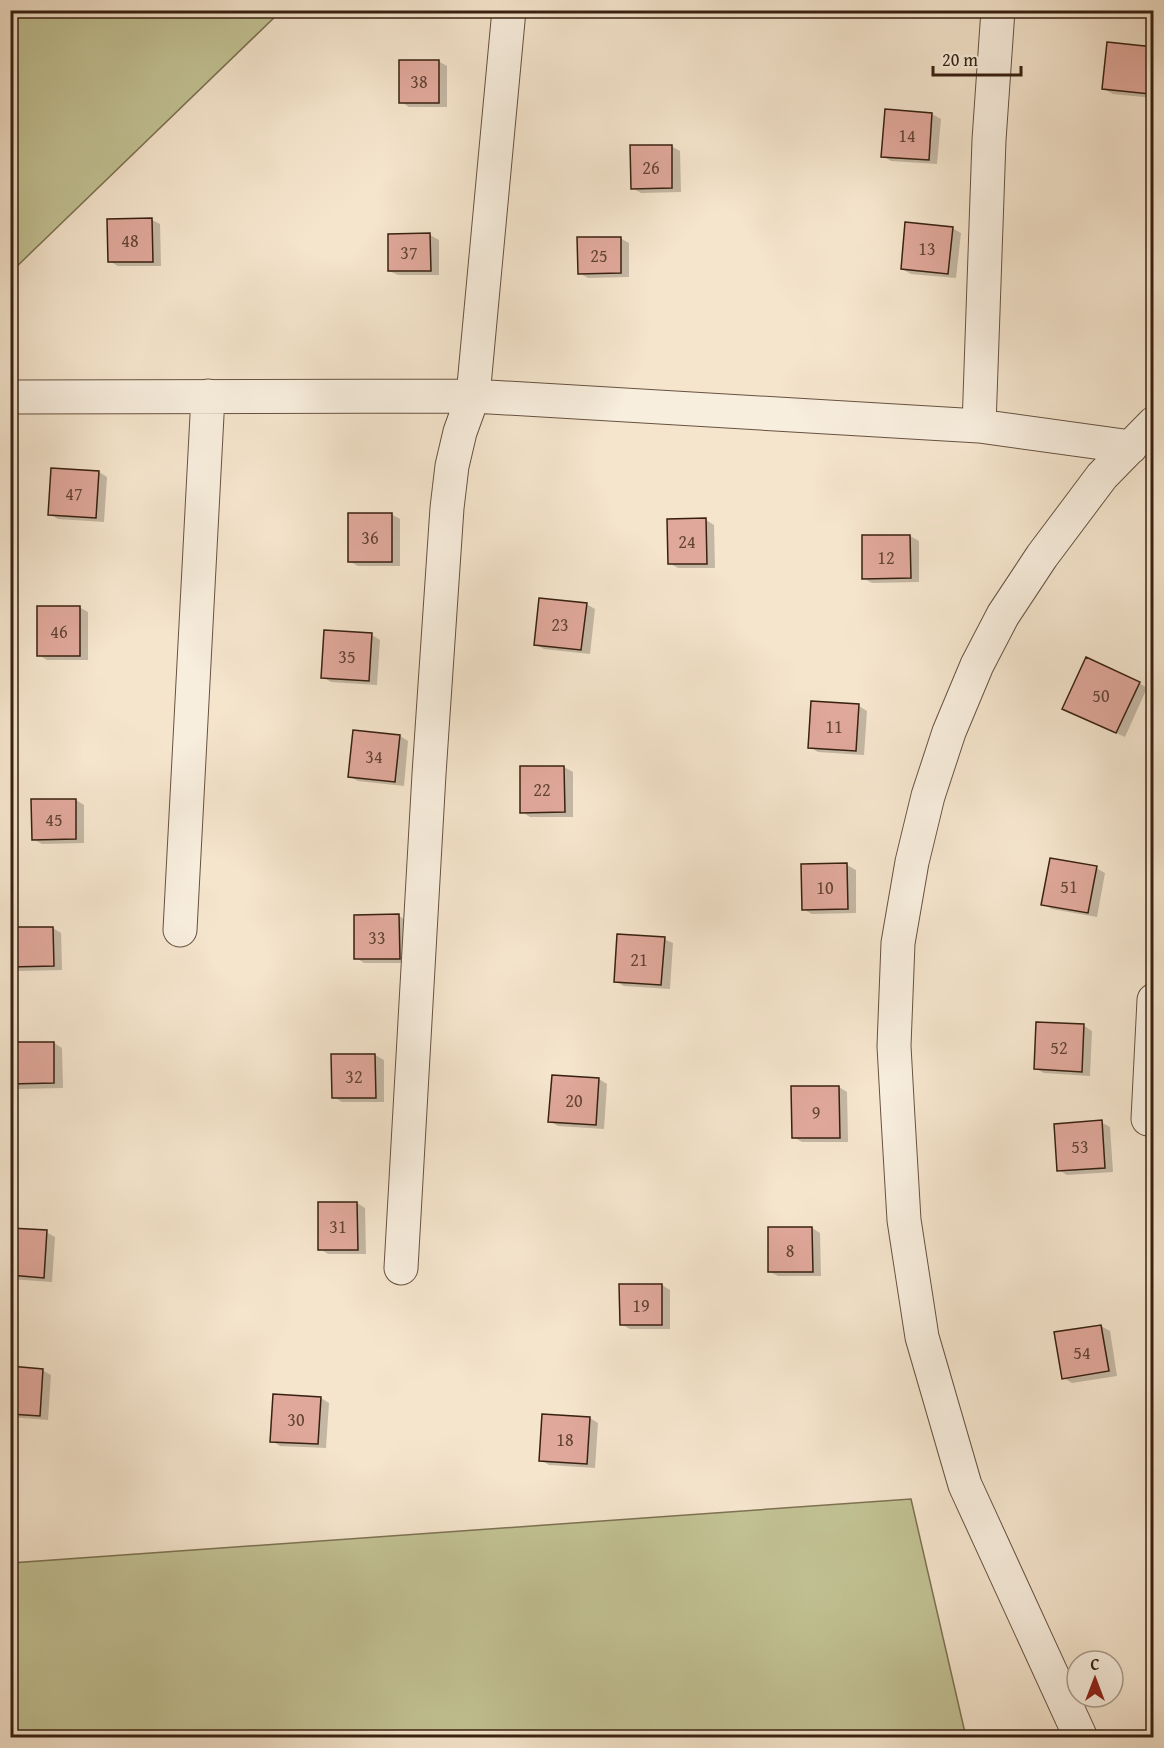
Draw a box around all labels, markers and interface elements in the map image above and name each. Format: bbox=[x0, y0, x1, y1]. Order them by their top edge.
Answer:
scale bar bbox=[933, 39, 1022, 77]
text: 20 m bbox=[942, 46, 978, 73]
house number: 38 bbox=[410, 68, 428, 95]
house number: 14 bbox=[898, 122, 916, 149]
house number: 26 bbox=[642, 154, 660, 181]
house number: 48 bbox=[121, 227, 139, 254]
house number: 13 bbox=[918, 235, 936, 262]
house number: 37 bbox=[400, 239, 418, 266]
house number: 25 bbox=[590, 242, 608, 269]
house number: 47 bbox=[65, 480, 83, 507]
house number: 36 bbox=[361, 524, 379, 551]
house number: 24 bbox=[678, 528, 696, 555]
house number: 12 bbox=[877, 544, 895, 571]
house number: 23 bbox=[551, 611, 569, 638]
house number: 46 bbox=[50, 618, 68, 645]
house number: 35 bbox=[338, 643, 356, 670]
house number: 50 bbox=[1092, 682, 1110, 709]
house number: 11 bbox=[825, 713, 843, 740]
house number: 34 bbox=[365, 743, 383, 770]
house number: 22 bbox=[533, 776, 551, 803]
house number: 45 bbox=[45, 806, 63, 833]
house number: 51 bbox=[1060, 873, 1078, 900]
house number: 10 bbox=[816, 874, 834, 901]
house number: 33 bbox=[368, 924, 386, 951]
house number: 21 bbox=[630, 946, 648, 973]
house number: 52 bbox=[1050, 1034, 1068, 1061]
house number: 32 bbox=[345, 1063, 363, 1090]
house number: 20 bbox=[565, 1087, 583, 1114]
house number: 9 bbox=[812, 1099, 820, 1126]
house number: 53 bbox=[1071, 1133, 1089, 1160]
house number: 31 bbox=[329, 1213, 347, 1240]
house number: 8 bbox=[786, 1237, 794, 1264]
house number: 19 bbox=[632, 1292, 650, 1319]
house number: 54 bbox=[1073, 1339, 1091, 1366]
house number: 30 bbox=[287, 1406, 305, 1433]
house number: 18 bbox=[556, 1426, 574, 1453]
north arrow bbox=[1065, 1649, 1125, 1709]
text: С bbox=[1090, 1652, 1100, 1676]

